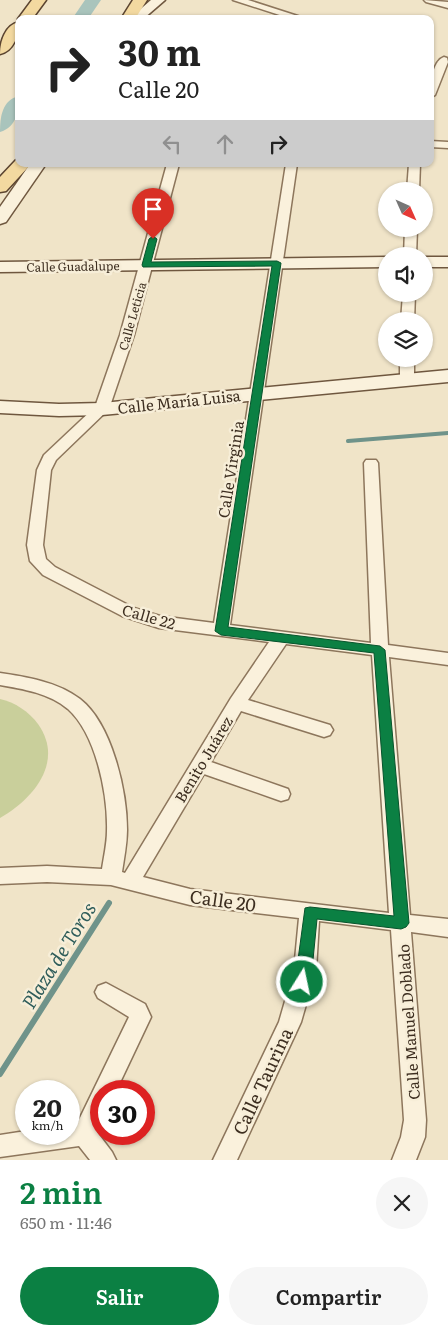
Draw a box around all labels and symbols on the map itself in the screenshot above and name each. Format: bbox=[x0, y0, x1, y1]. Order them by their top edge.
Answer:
north arrow bbox=[378, 182, 432, 238]
pin bbox=[132, 188, 174, 239]
street label: Calle Guadalupe bbox=[26, 256, 120, 276]
street label: Calle Leticia bbox=[114, 279, 150, 352]
street label: Calle María Luisa bbox=[116, 383, 243, 419]
street label: Calle Virginia bbox=[211, 418, 249, 519]
street label: Calle 22 bbox=[120, 597, 179, 635]
street label: Benito Juárez bbox=[168, 711, 238, 807]
street label: Calle 20 bbox=[188, 882, 258, 918]
water label: Plaza de Toros bbox=[14, 896, 102, 1014]
street label: Calle Manuel Doblado bbox=[391, 943, 425, 1101]
position arrow bbox=[275, 955, 327, 1007]
street label: Calle Taurina bbox=[225, 1023, 299, 1139]
speed limit sign: 30 bbox=[90, 1080, 155, 1145]

